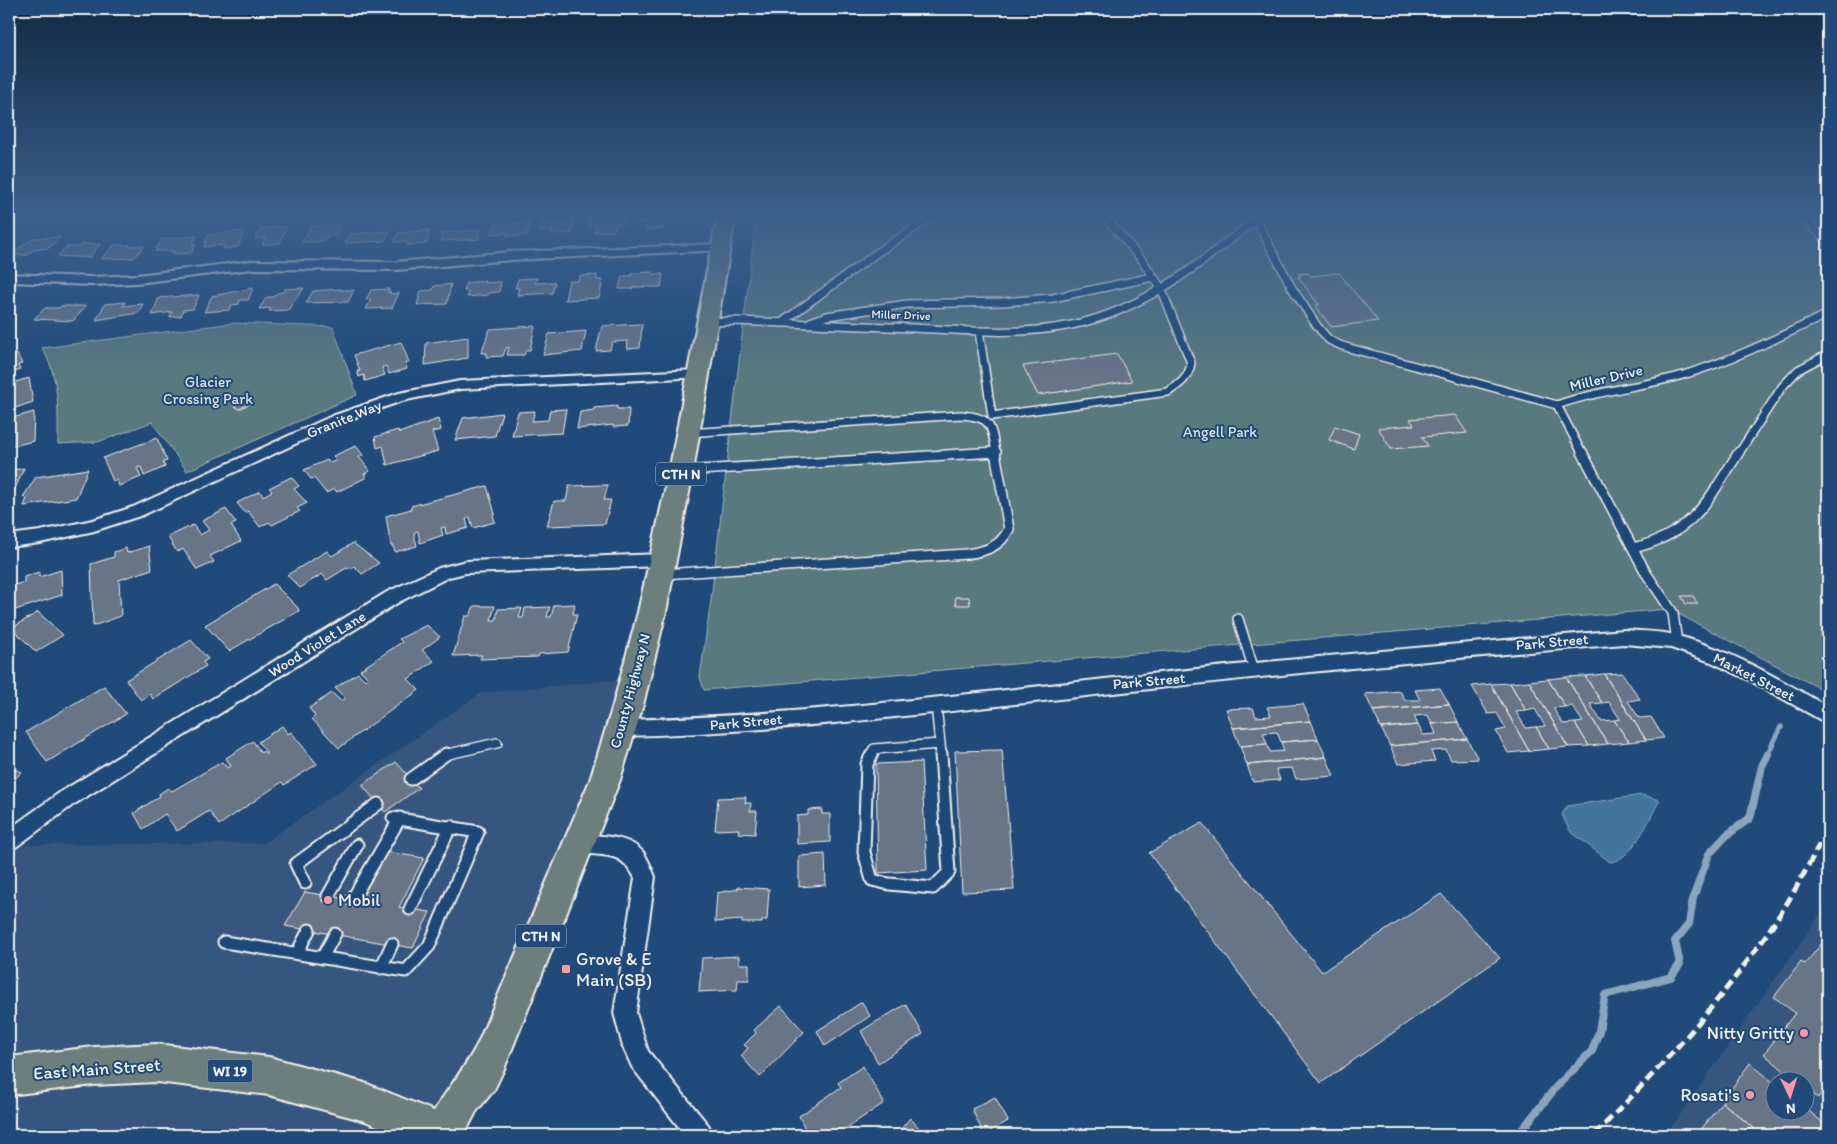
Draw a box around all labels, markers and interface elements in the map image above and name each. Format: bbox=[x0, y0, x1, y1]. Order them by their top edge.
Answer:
street label: Miller Drive bbox=[871, 307, 931, 323]
street label: Miller Drive bbox=[1568, 361, 1644, 395]
park label: Glacier Crossing Park bbox=[163, 373, 253, 408]
street label: Granite Way bbox=[304, 396, 384, 442]
park label: Angell Park bbox=[1183, 423, 1257, 441]
road number: CTH N bbox=[656, 462, 706, 486]
street label: Wood Violet Lane bbox=[265, 607, 369, 681]
street label: Park Street bbox=[1515, 630, 1589, 654]
street label: County Highway N bbox=[606, 632, 654, 750]
street label: Market Street bbox=[1710, 649, 1798, 705]
street label: Park Street bbox=[1112, 669, 1186, 693]
street label: Park Street bbox=[709, 710, 783, 734]
place label: Mobil bbox=[338, 889, 380, 911]
marker: Mobil bbox=[322, 894, 334, 906]
road number: CTH N bbox=[516, 924, 566, 948]
place label: Grove & E Main (SB) bbox=[576, 948, 652, 991]
marker: Grove & E Main (SB) bbox=[560, 963, 572, 975]
place label: Nitty Gritty bbox=[1707, 1022, 1794, 1044]
marker: Nitty Gritty bbox=[1798, 1027, 1810, 1039]
street label: East Main Street bbox=[33, 1054, 162, 1084]
road number: WI 19 bbox=[208, 1060, 252, 1082]
north arrow bbox=[1764, 1072, 1814, 1122]
place label: Rosati's bbox=[1680, 1084, 1740, 1106]
marker: Rosati's bbox=[1744, 1089, 1756, 1101]
text: N bbox=[1786, 1100, 1796, 1117]

